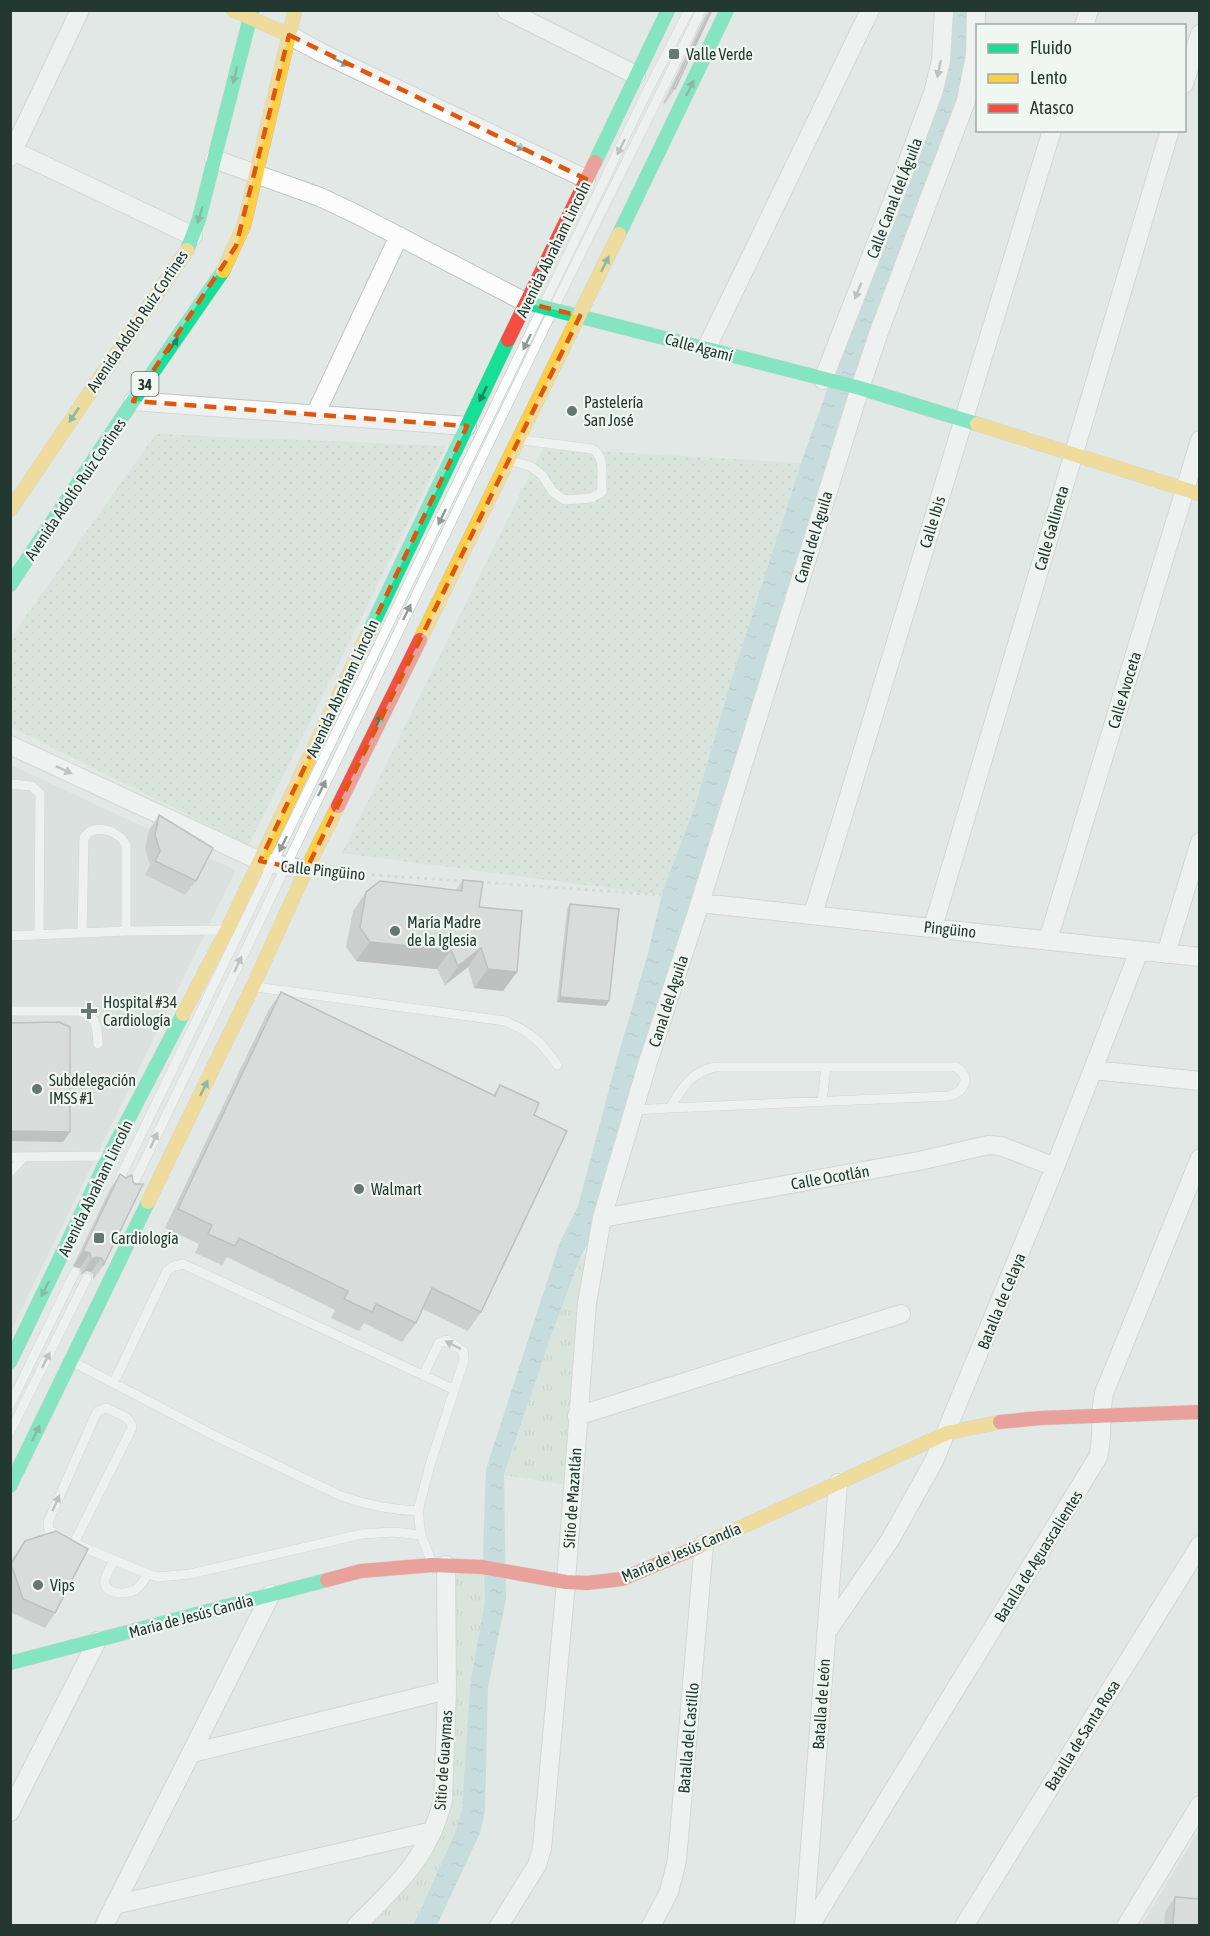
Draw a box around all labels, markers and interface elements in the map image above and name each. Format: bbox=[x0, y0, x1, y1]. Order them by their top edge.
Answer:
legend bbox=[976, 24, 1186, 132]
text: Fluido bbox=[1030, 37, 1072, 58]
place label: Valle Verde bbox=[686, 45, 753, 63]
marker: Valle Verde bbox=[667, 47, 681, 61]
one-way arrow bbox=[333, 58, 350, 67]
one-way arrow bbox=[934, 59, 944, 78]
one-way arrow bbox=[230, 66, 240, 84]
text: Lento bbox=[1030, 67, 1067, 88]
one-way arrow bbox=[685, 79, 694, 96]
text: Atasco bbox=[1030, 97, 1074, 118]
street label: Calle Canal del Águila bbox=[863, 135, 926, 261]
one-way arrow bbox=[616, 139, 625, 156]
one-way arrow bbox=[509, 142, 526, 151]
street label: Avenida Abraham Lincoln bbox=[512, 178, 594, 320]
one-way arrow bbox=[195, 206, 204, 224]
street label: Avenida Adolfo Ruíz Cortines bbox=[83, 246, 191, 395]
one-way arrow bbox=[601, 255, 610, 272]
one-way arrow bbox=[852, 282, 862, 300]
street label: Calle Agamí bbox=[663, 329, 735, 366]
one-way arrow bbox=[523, 333, 532, 350]
one-way arrow bbox=[167, 337, 178, 353]
road number: 34 bbox=[132, 372, 158, 396]
one-way arrow bbox=[478, 385, 487, 402]
place label: Pastelería San José bbox=[584, 393, 644, 429]
marker: Pastelería San José bbox=[565, 404, 579, 418]
one-way arrow bbox=[68, 406, 80, 422]
street label: Avenida Adolfo Ruíz Cortínes bbox=[21, 414, 129, 563]
street label: Calle Gallineta bbox=[1030, 483, 1072, 573]
street label: Canal del Aguila bbox=[790, 489, 837, 586]
street label: Calle Ibis bbox=[916, 494, 949, 550]
one-way arrow bbox=[437, 509, 446, 526]
one-way arrow bbox=[402, 604, 411, 621]
street label: Avenida Abraham Lincoln bbox=[302, 616, 382, 760]
street label: Calle Avoceta bbox=[1104, 649, 1144, 731]
one-way arrow bbox=[374, 714, 383, 731]
one-way arrow bbox=[55, 765, 72, 774]
one-way arrow bbox=[317, 779, 326, 796]
one-way arrow bbox=[278, 835, 288, 852]
street label: Calle Pingüino bbox=[280, 857, 366, 884]
place label: María Madre de la Iglesia bbox=[407, 913, 481, 950]
street label: Pingüino bbox=[923, 917, 977, 942]
marker: María Madre de la Iglesia bbox=[388, 924, 402, 938]
street label: Canal del Aguila bbox=[645, 953, 692, 1049]
one-way arrow bbox=[233, 955, 242, 972]
place label: Hospital #34 Cardiología bbox=[103, 993, 177, 1030]
marker: Hospital #34 Cardiología bbox=[80, 1002, 98, 1020]
place label: Subdelegación IMSS #1 bbox=[49, 1071, 136, 1107]
one-way arrow bbox=[199, 1079, 208, 1096]
marker: Subdelegación IMSS #1 bbox=[30, 1082, 44, 1096]
street label: Avenida Abraham Lincoln bbox=[54, 1117, 136, 1259]
one-way arrow bbox=[149, 1131, 158, 1148]
street label: Calle Ocotlán bbox=[789, 1161, 871, 1193]
place label: Walmart bbox=[371, 1180, 422, 1198]
marker: Walmart bbox=[352, 1182, 366, 1196]
place label: Cardiología bbox=[111, 1229, 179, 1248]
marker: Cardiología bbox=[92, 1231, 106, 1245]
street label: Batalla de Celaya bbox=[974, 1250, 1029, 1352]
one-way arrow bbox=[41, 1281, 50, 1298]
one-way arrow bbox=[444, 1341, 462, 1351]
one-way arrow bbox=[41, 1352, 51, 1369]
one-way arrow bbox=[32, 1425, 41, 1442]
street label: Sitio de Mazatlán bbox=[560, 1447, 584, 1549]
street label: Batalla de Aguascalientes bbox=[990, 1487, 1087, 1626]
one-way arrow bbox=[52, 1494, 61, 1511]
street label: María de Jesús Candía bbox=[619, 1519, 743, 1585]
place label: Vips bbox=[50, 1576, 75, 1595]
marker: Vips bbox=[31, 1578, 45, 1592]
street label: María de Jesús Candía bbox=[127, 1591, 255, 1641]
street label: Batalla de León bbox=[809, 1658, 833, 1750]
street label: Batalla de Santa Rosa bbox=[1041, 1676, 1123, 1794]
street label: Batalla del Castillo bbox=[674, 1682, 702, 1794]
street label: Sitio de Guaymas bbox=[431, 1709, 456, 1811]

